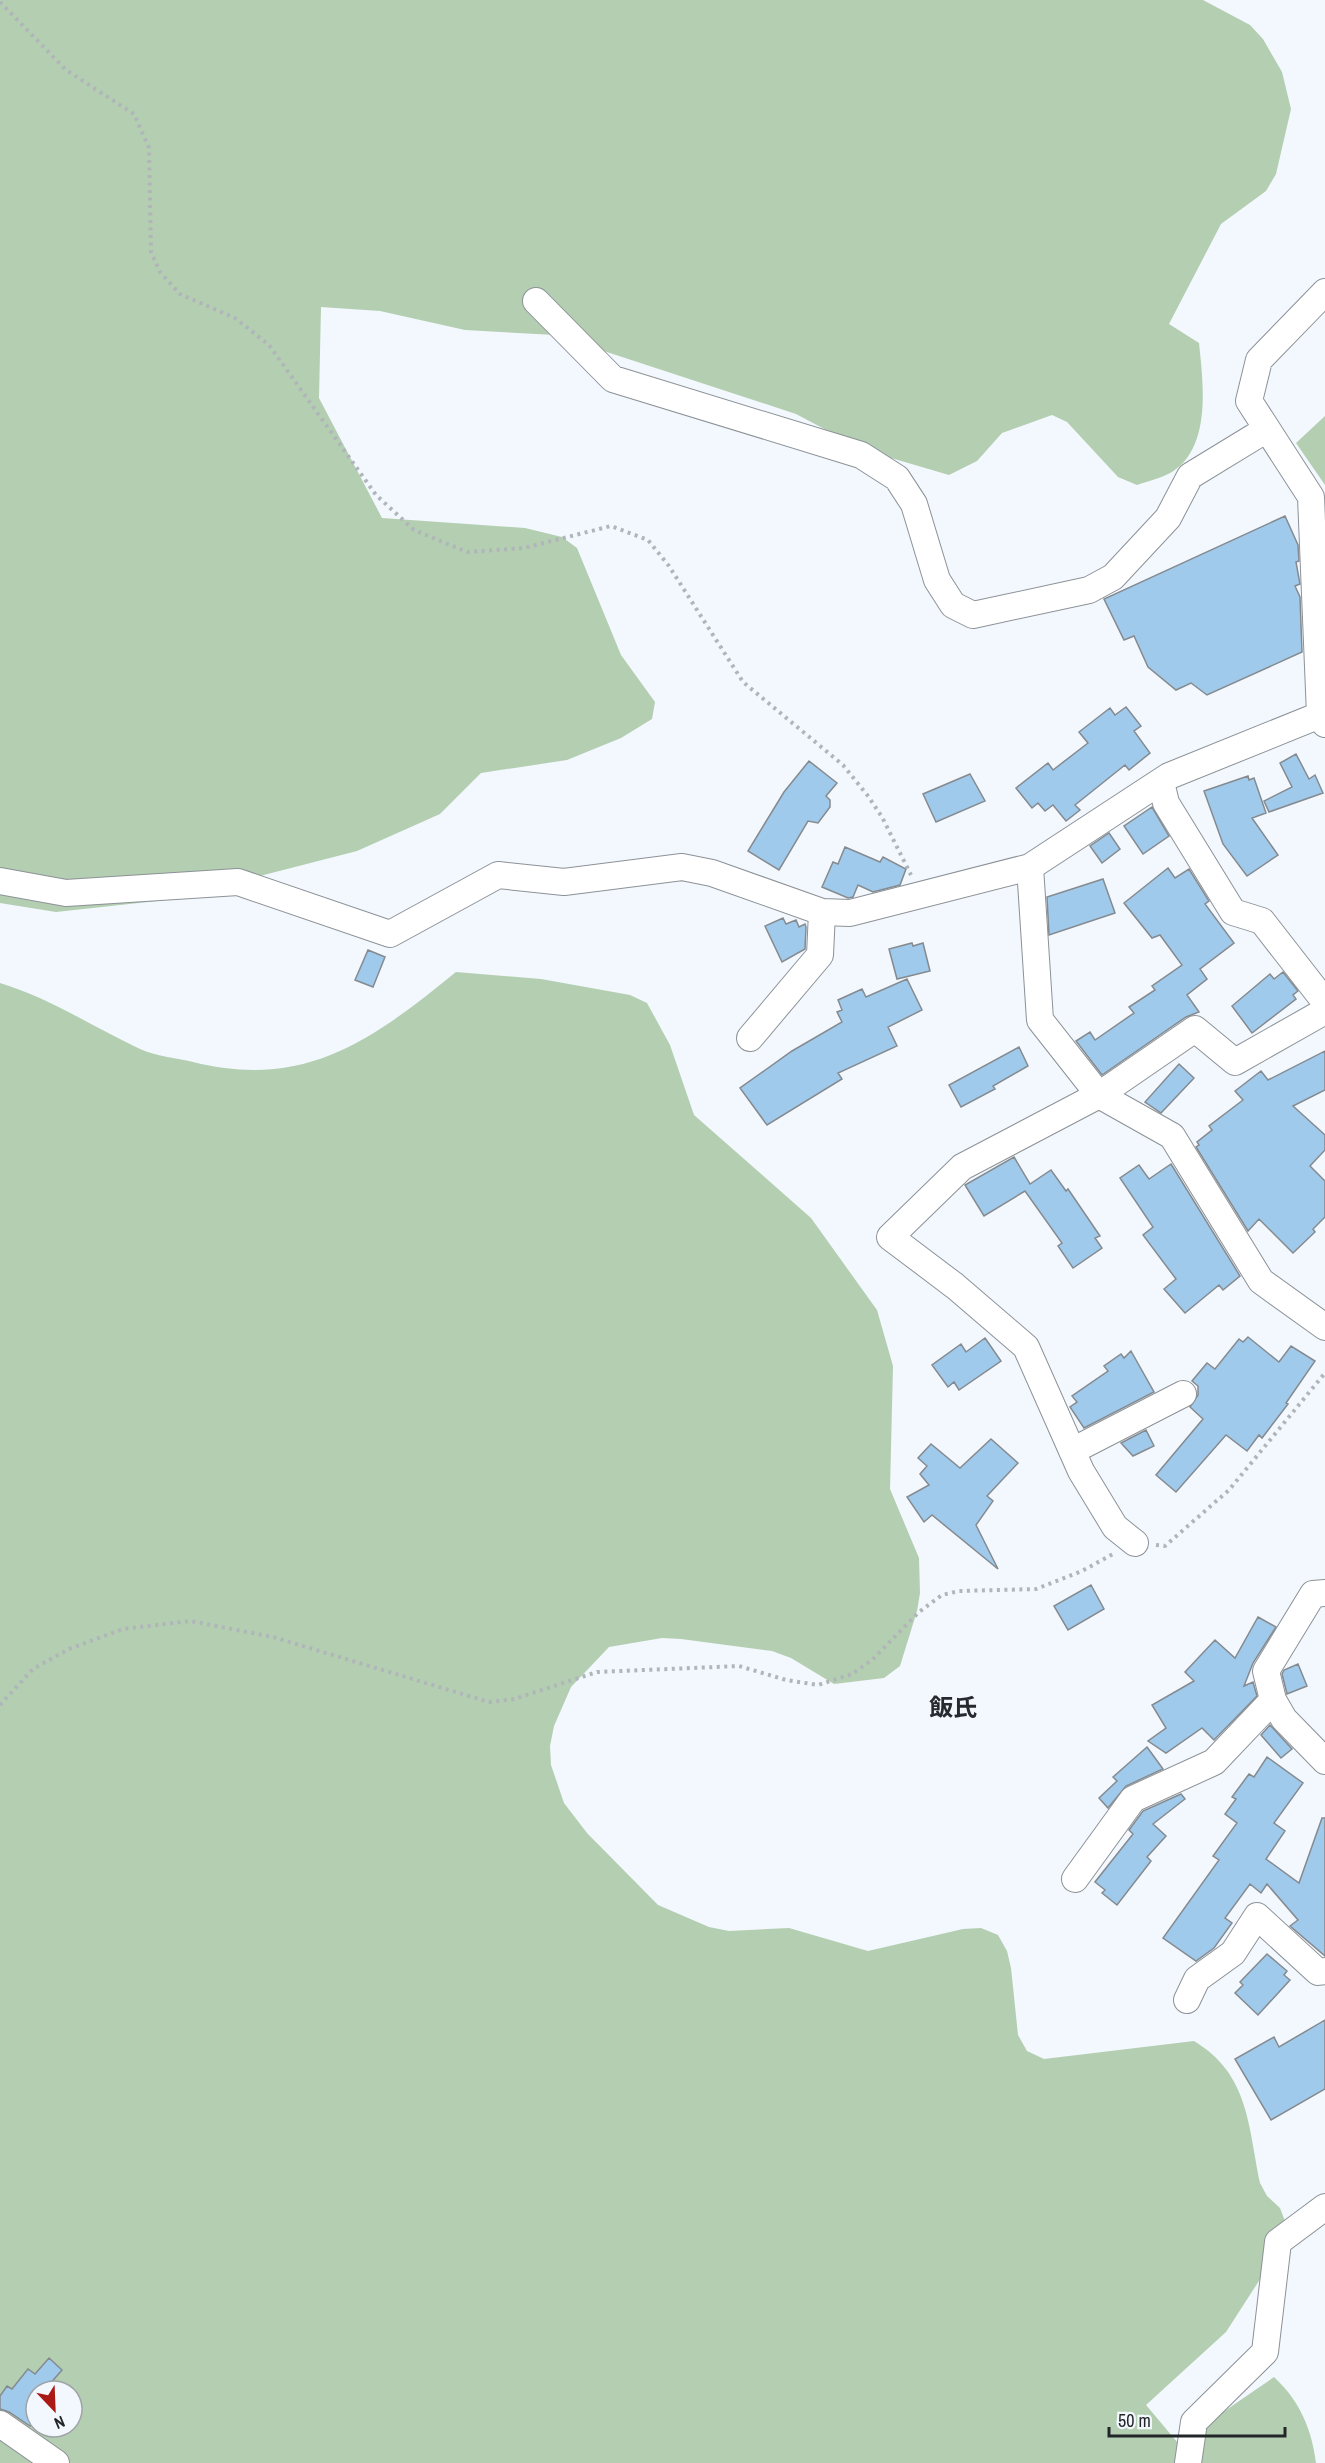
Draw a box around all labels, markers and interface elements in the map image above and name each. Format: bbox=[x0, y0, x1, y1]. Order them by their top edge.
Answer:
district label: 飯氏 bbox=[929, 1691, 977, 1723]
north arrow bbox=[24, 2379, 84, 2439]
scale bar bbox=[1109, 2400, 1284, 2438]
text: 50 m bbox=[1118, 2408, 1151, 2433]
text: N bbox=[51, 2411, 69, 2435]

